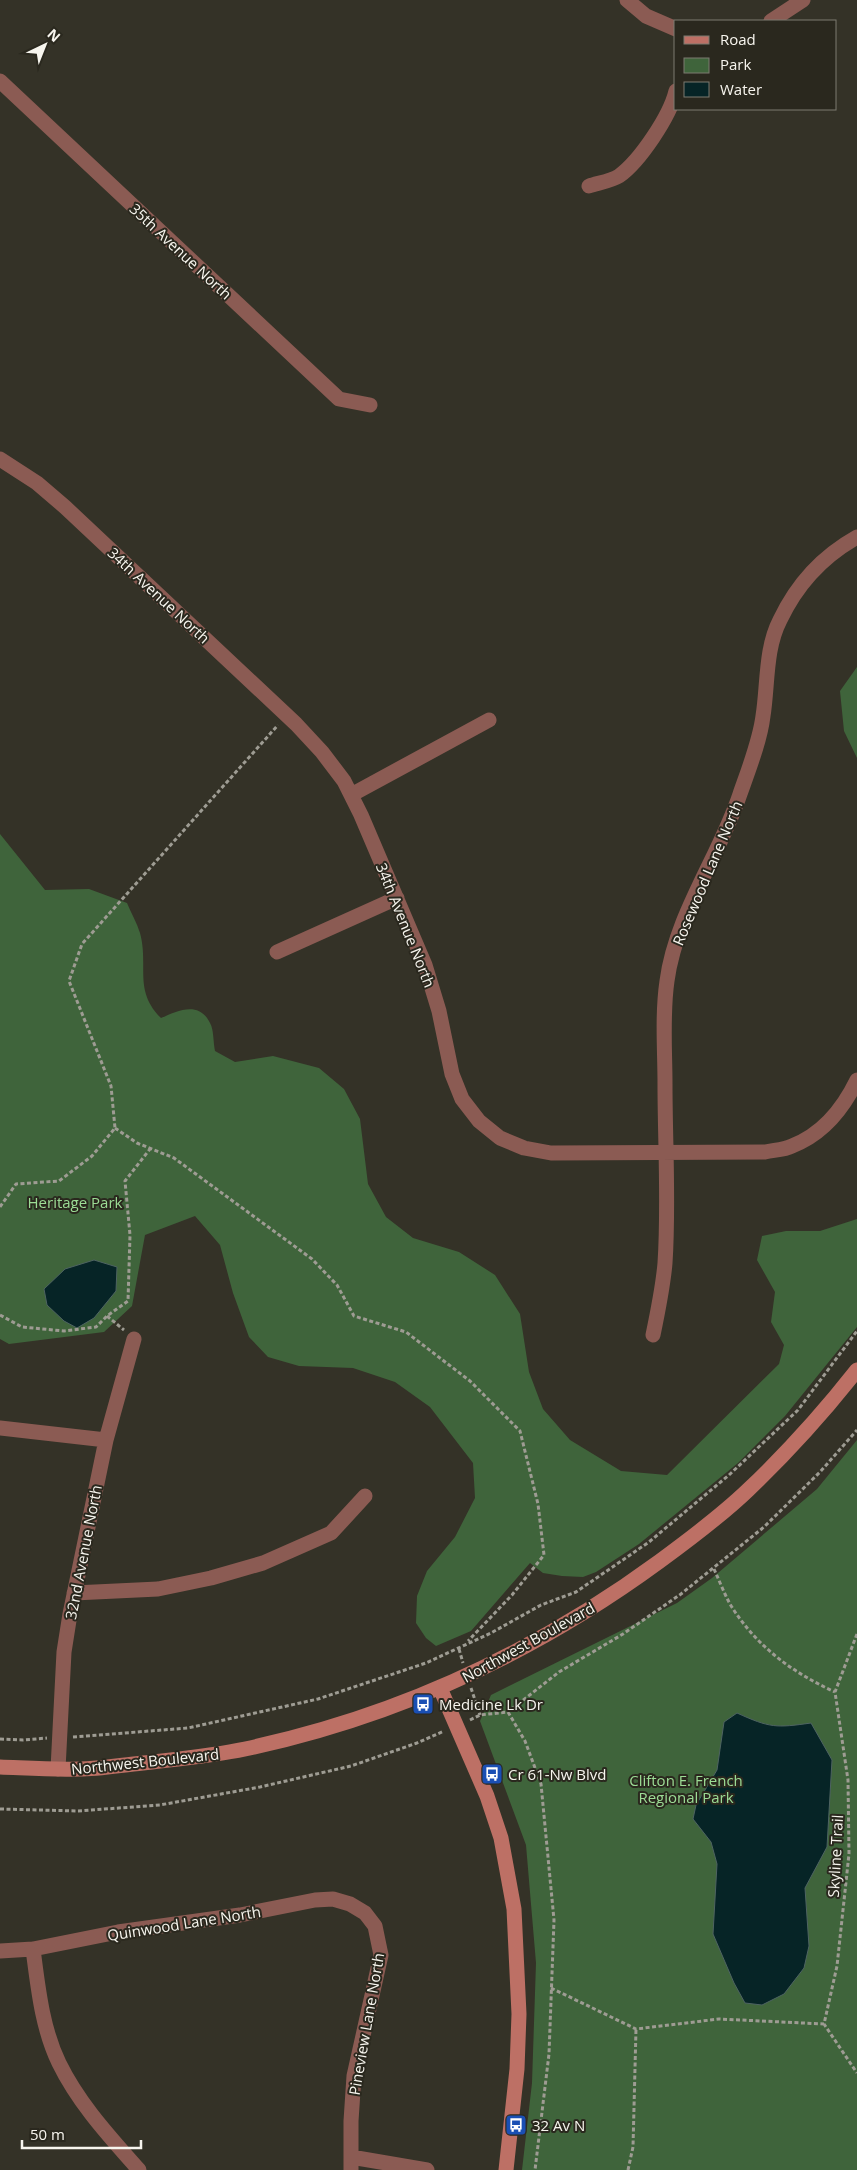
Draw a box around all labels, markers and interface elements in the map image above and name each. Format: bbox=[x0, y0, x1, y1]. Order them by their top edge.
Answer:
north arrow bbox=[20, 20, 70, 70]
legend bbox=[674, 20, 837, 110]
text: N bbox=[44, 24, 65, 46]
text: Road bbox=[720, 29, 756, 49]
text: Park bbox=[720, 54, 751, 74]
text: Water bbox=[720, 79, 762, 99]
street label: 35th Avenue North bbox=[126, 198, 236, 304]
street label: 34th Avenue North bbox=[104, 542, 214, 648]
street label: Rosewood Lane North bbox=[667, 798, 747, 948]
street label: 34th Avenue North bbox=[372, 860, 440, 990]
park label: Heritage Park bbox=[28, 1192, 123, 1212]
street label: 32nd Avenue North bbox=[60, 1483, 106, 1621]
street label: Northwest Boulevard bbox=[458, 1597, 598, 1687]
bus stop icon: Medicine Lk Dr bbox=[411, 1692, 435, 1716]
place label: Medicine Lk Dr bbox=[439, 1694, 543, 1714]
street label: Northwest Boulevard bbox=[70, 1743, 220, 1779]
bus stop icon: Cr 61-Nw Blvd bbox=[480, 1762, 504, 1786]
place label: Cr 61-Nw Blvd bbox=[508, 1764, 606, 1784]
park label: Clifton E. French Regional Park bbox=[629, 1770, 743, 1807]
street label: Skyline Trail bbox=[823, 1814, 847, 1898]
street label: Quinwood Lane North bbox=[106, 1901, 262, 1945]
street label: Pineview Lane North bbox=[344, 1951, 388, 2097]
bus stop icon: 32 Av N bbox=[504, 2113, 528, 2137]
place label: 32 Av N bbox=[532, 2115, 585, 2135]
scale bar bbox=[22, 2118, 141, 2150]
text: 50 m bbox=[30, 2124, 65, 2144]

